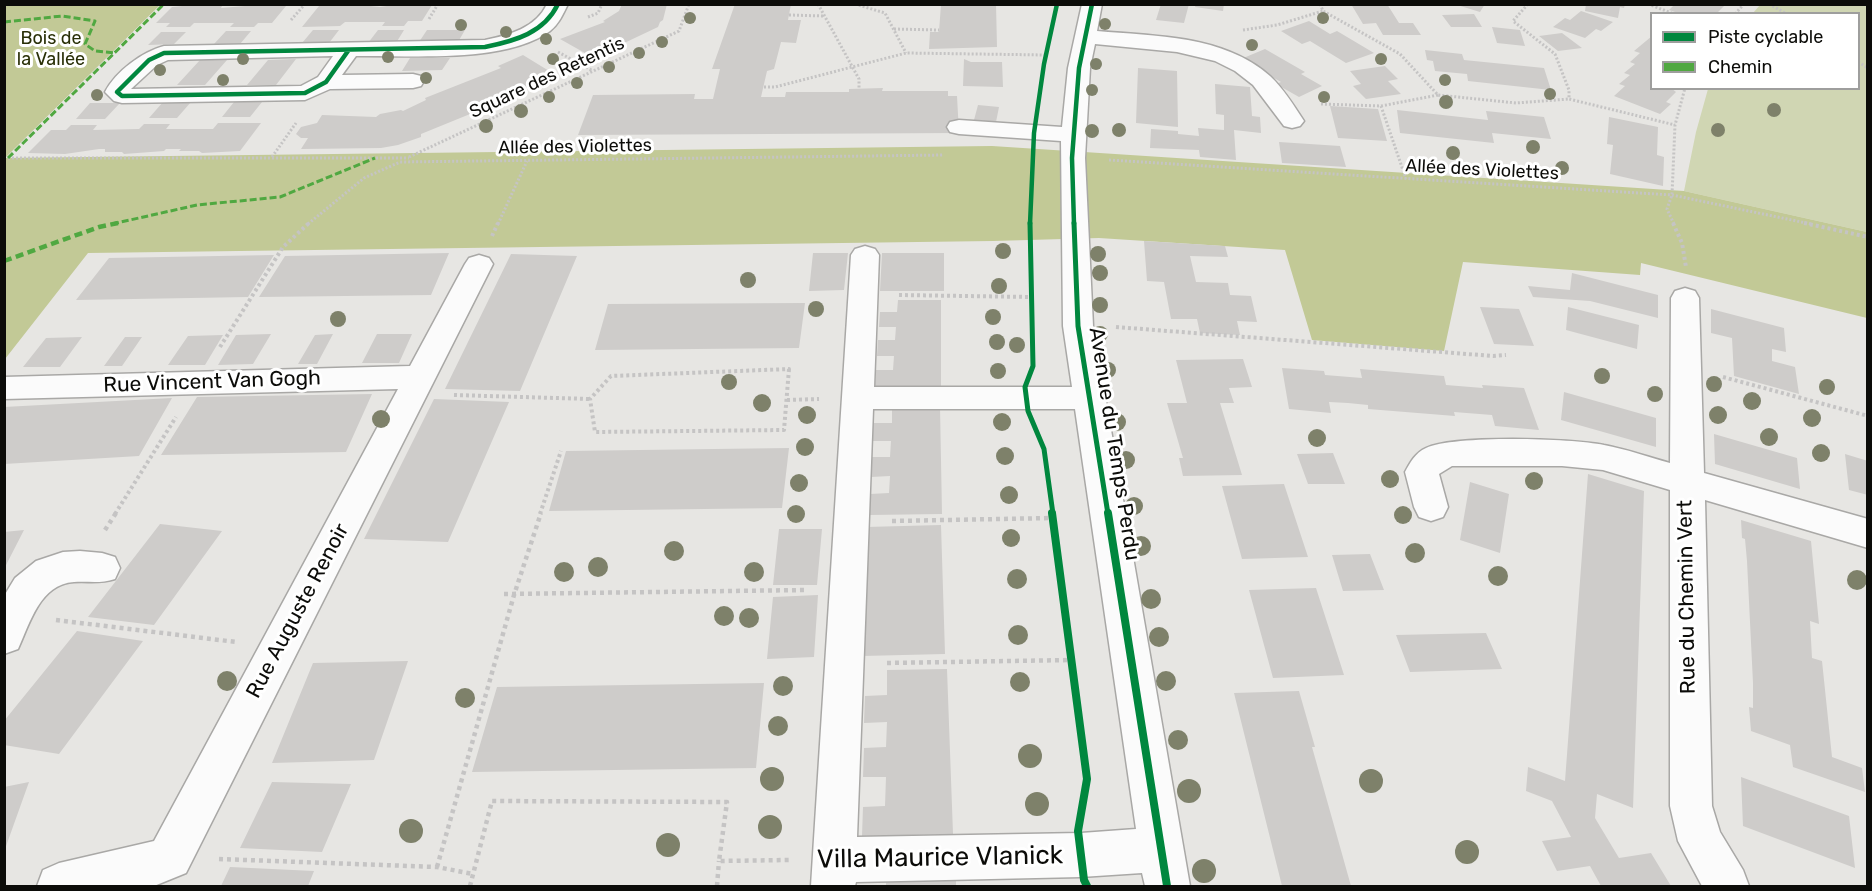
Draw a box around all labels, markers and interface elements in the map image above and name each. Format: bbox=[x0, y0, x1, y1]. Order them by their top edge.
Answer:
legend bbox=[1650, 12, 1860, 90]
text: Piste cyclable bbox=[1708, 26, 1823, 48]
park label: Bois de la Vallée bbox=[17, 28, 85, 70]
street label: Square des Retentis bbox=[466, 33, 628, 123]
text: Chemin bbox=[1708, 56, 1772, 78]
street label: Allée des Violettes bbox=[498, 135, 652, 159]
street label: Allée des Violettes bbox=[1405, 155, 1559, 185]
street label: Avenue du Temps Perdu bbox=[1083, 326, 1145, 562]
street label: Rue Vincent Van Gogh bbox=[103, 366, 321, 398]
street label: Rue du Chemin Vert bbox=[1673, 500, 1701, 694]
street label: Rue Auguste Renoir bbox=[241, 519, 355, 703]
street label: Villa Maurice Vlanick bbox=[817, 840, 1063, 876]

